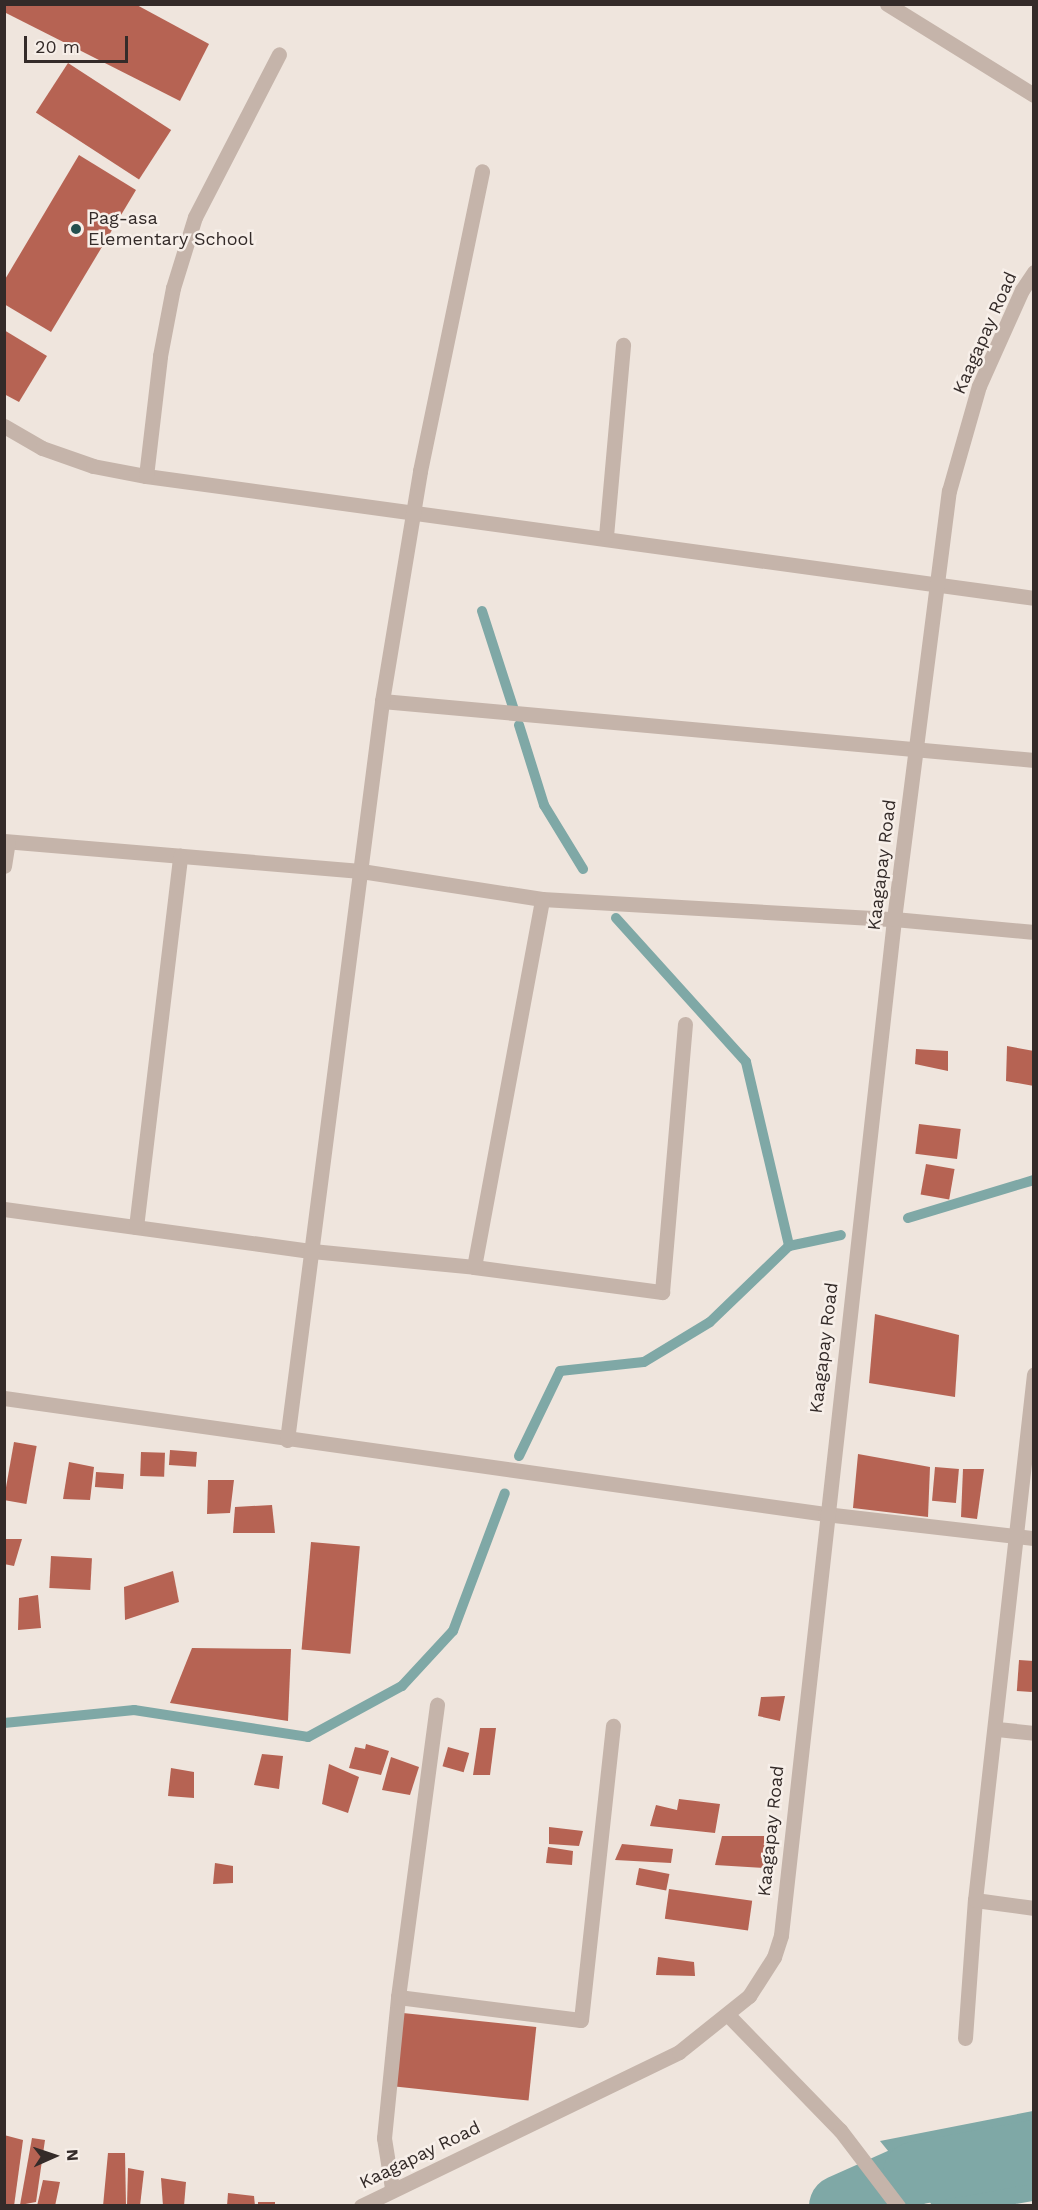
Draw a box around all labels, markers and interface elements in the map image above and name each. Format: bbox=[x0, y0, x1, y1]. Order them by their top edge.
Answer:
scale bar bbox=[27, 24, 130, 62]
text: 20 m bbox=[35, 36, 80, 57]
place label: Pag-asa Elementary School bbox=[88, 208, 254, 250]
marker: Pag-asa Elementary School bbox=[69, 222, 83, 236]
street label: Kaagapay Road bbox=[948, 268, 1022, 398]
street label: Kaagapay Road bbox=[863, 798, 901, 932]
street label: Kaagapay Road bbox=[805, 1281, 843, 1415]
street label: Kaagapay Road bbox=[753, 1764, 789, 1898]
street label: Kaagapay Road bbox=[356, 2116, 484, 2194]
north arrow bbox=[24, 2126, 84, 2186]
text: N bbox=[63, 2149, 82, 2161]

